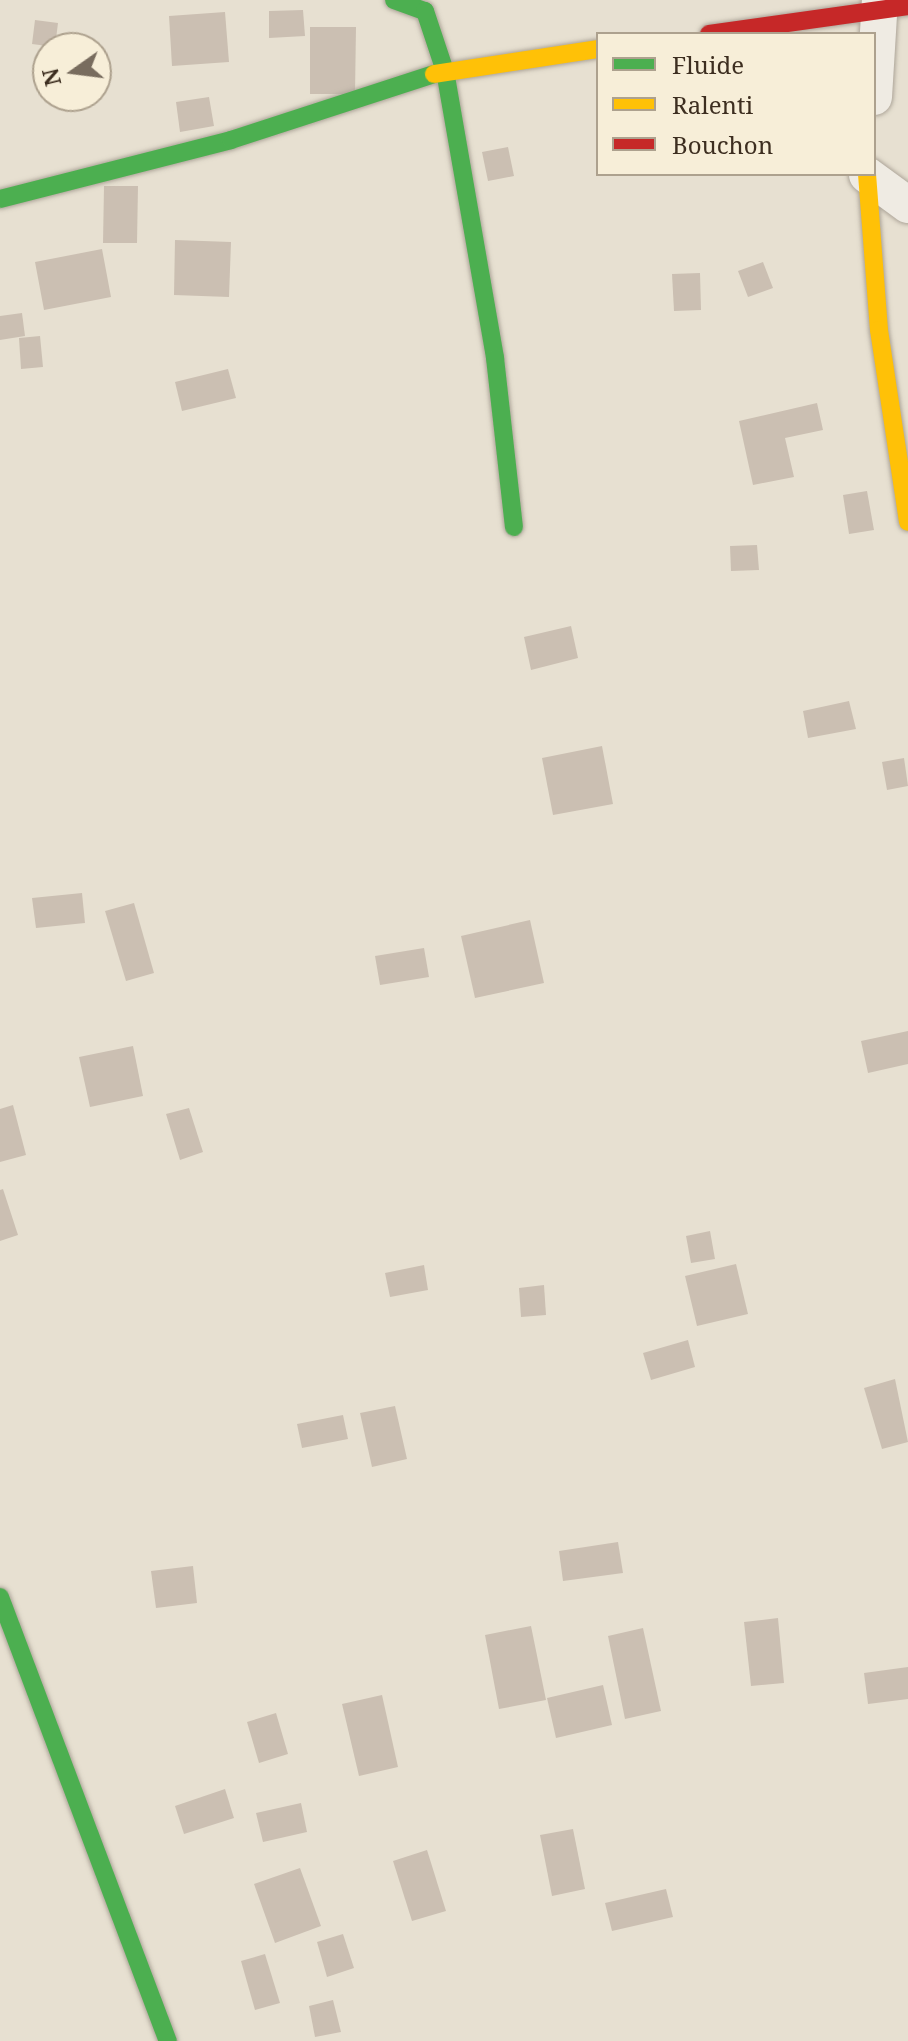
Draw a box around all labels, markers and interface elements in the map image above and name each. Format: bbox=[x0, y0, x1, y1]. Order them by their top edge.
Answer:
north arrow bbox=[32, 32, 112, 112]
legend bbox=[596, 32, 876, 176]
text: Fluide bbox=[672, 48, 744, 81]
text: N bbox=[34, 65, 67, 89]
text: Ralenti bbox=[672, 88, 753, 121]
text: Bouchon bbox=[672, 128, 773, 161]

